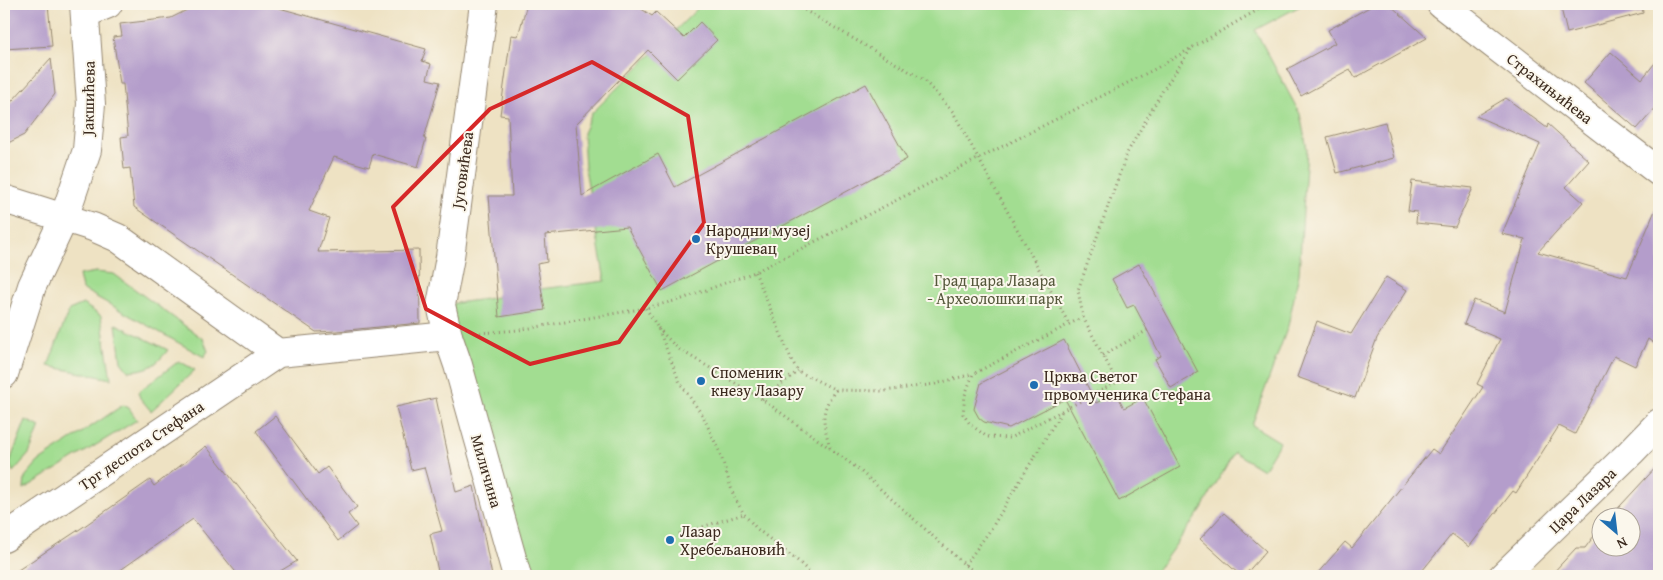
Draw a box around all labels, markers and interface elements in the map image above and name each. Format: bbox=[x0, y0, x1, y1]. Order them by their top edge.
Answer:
street label: Страхињићева bbox=[1502, 47, 1599, 130]
street label: Јакшићева bbox=[75, 60, 101, 137]
street label: Југовићева bbox=[444, 130, 479, 212]
place label: Народни музеј Крушевац bbox=[706, 218, 810, 260]
marker: Народни музеј Крушевац bbox=[690, 233, 702, 245]
park label: Град цара Лазара - Археолошки парк bbox=[927, 268, 1063, 310]
place label: Споменик кнезу Лазару bbox=[711, 360, 804, 402]
place label: Црква Светог првомученика Стефана bbox=[1044, 364, 1211, 406]
marker: Споменик кнезу Лазару bbox=[695, 375, 707, 387]
marker: Црква Светог првомученика Стефана bbox=[1028, 379, 1040, 391]
street label: Трг деспота Стефана bbox=[74, 394, 209, 496]
street label: Миличина bbox=[465, 431, 509, 511]
street label: Цара Лазара bbox=[1543, 461, 1622, 539]
north arrow bbox=[1590, 508, 1640, 558]
place label: Лазар Хребељановић bbox=[680, 519, 785, 561]
text: N bbox=[1613, 532, 1631, 555]
marker: Лазар Хребељановић bbox=[664, 534, 676, 546]

